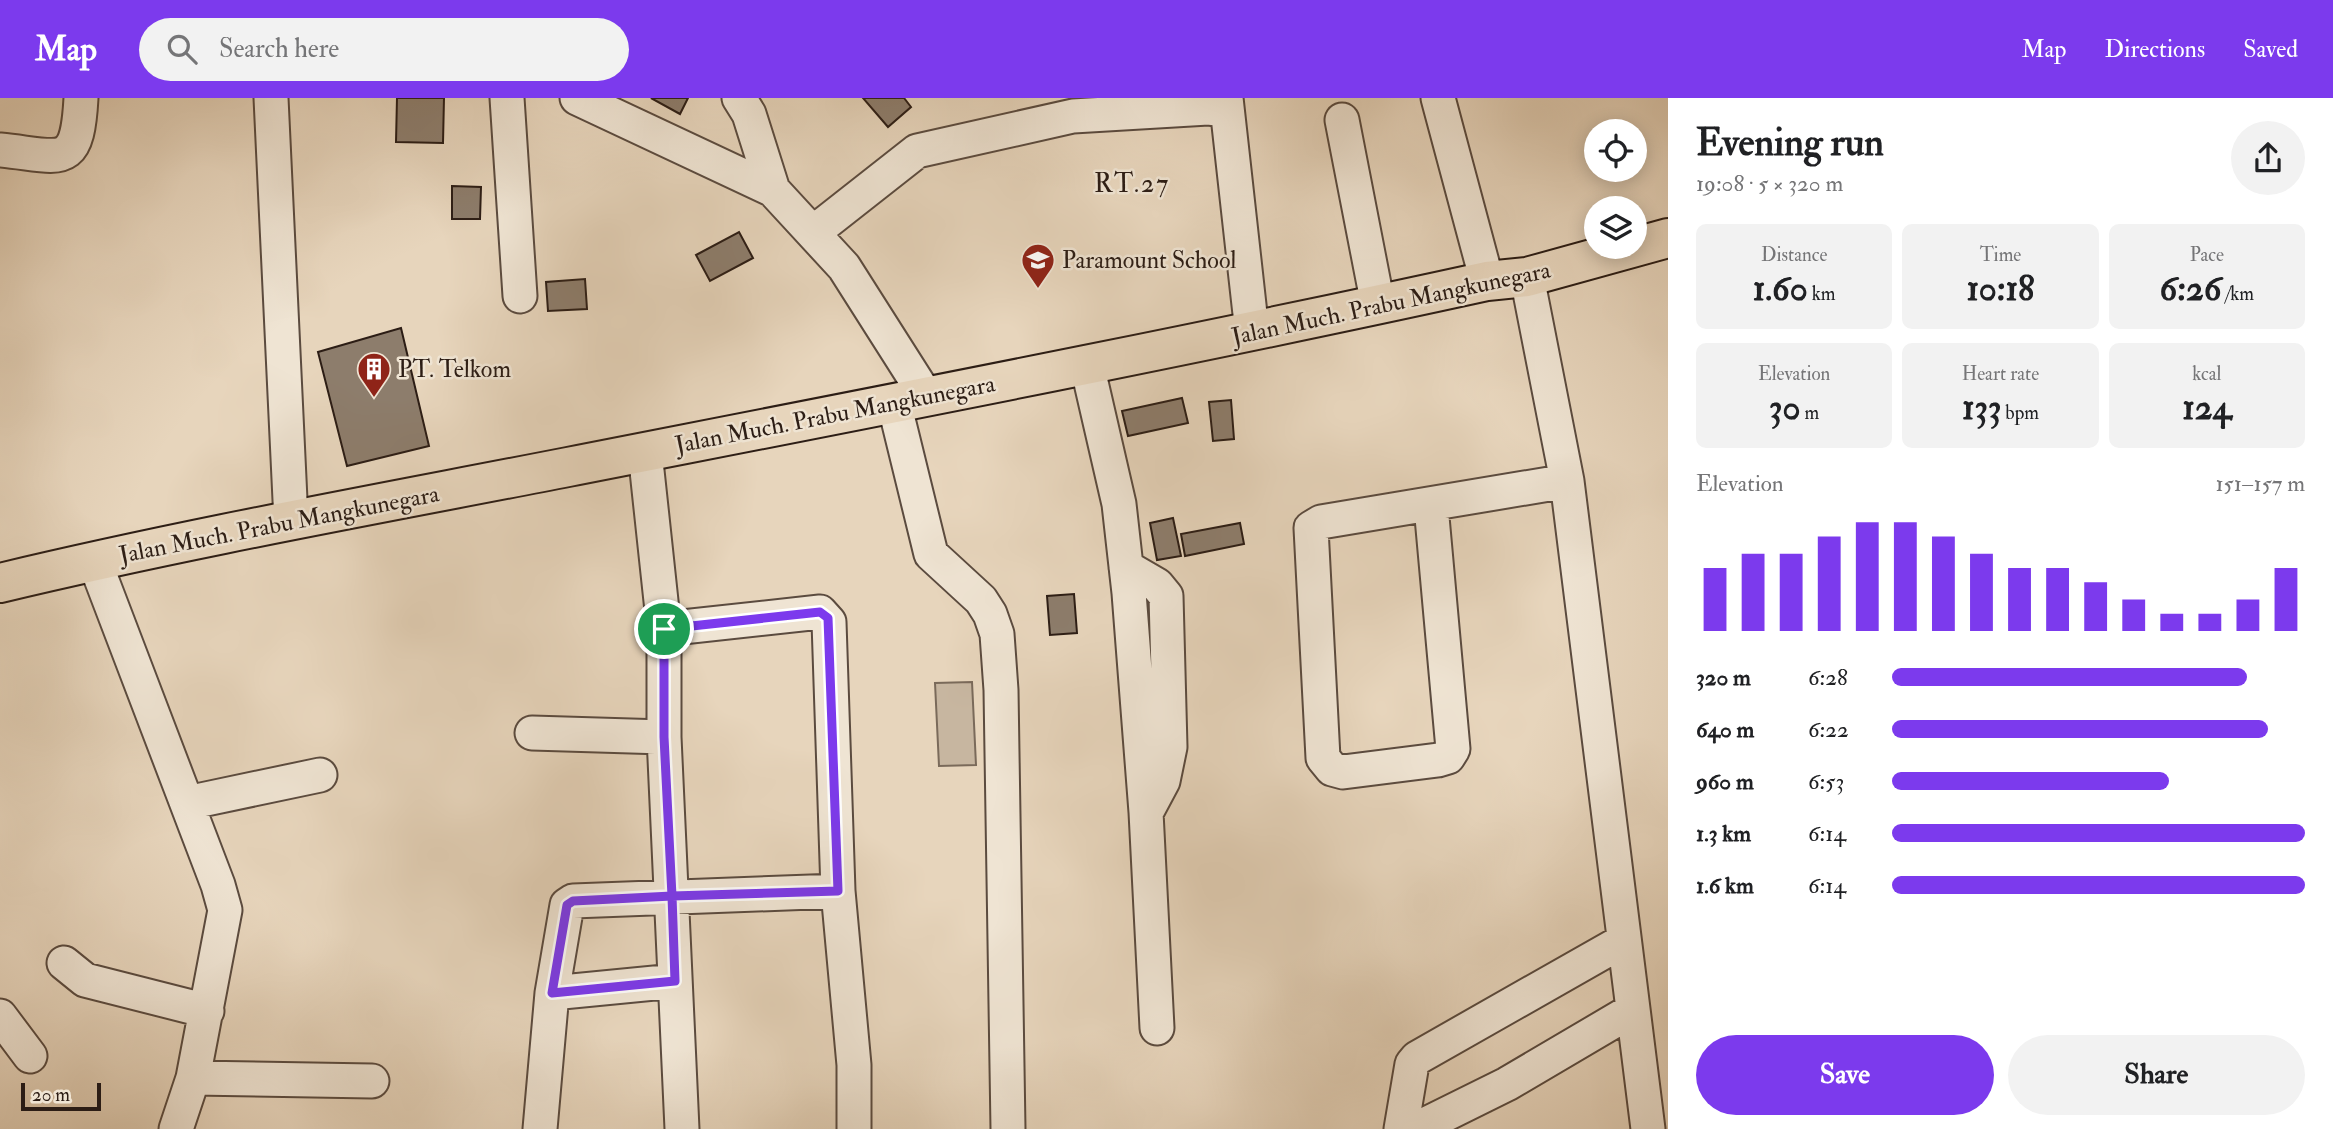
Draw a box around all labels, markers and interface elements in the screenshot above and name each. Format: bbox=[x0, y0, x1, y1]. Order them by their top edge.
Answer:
search box bbox=[139, 18, 629, 81]
text: Map bbox=[35, 29, 97, 70]
icon: search bbox=[163, 30, 201, 68]
text: Search here bbox=[219, 33, 339, 65]
text: Map bbox=[2021, 34, 2066, 65]
text: Directions bbox=[2104, 34, 2205, 65]
text: Saved bbox=[2243, 34, 2298, 65]
map controls bbox=[1584, 119, 1647, 259]
button: locate bbox=[1584, 119, 1647, 182]
text: Evening run bbox=[1696, 119, 1884, 167]
button: share bbox=[2231, 121, 2305, 195]
district label: RT.27 bbox=[1094, 168, 1170, 200]
text: 19:08 · 5 × 320 m bbox=[1696, 169, 1843, 198]
button: layers bbox=[1584, 196, 1647, 259]
school or university icon: Paramount School bbox=[1019, 241, 1057, 290]
text: Distance bbox=[1761, 243, 1827, 267]
text: Time bbox=[1980, 243, 2021, 267]
text: Pace bbox=[2190, 243, 2224, 267]
place label: Paramount School bbox=[1062, 245, 1236, 276]
street label: Jalan Much. Prabu Mangkunegara bbox=[1228, 254, 1555, 353]
text: 1.60 bbox=[1753, 267, 1808, 311]
text: 10:18 bbox=[1967, 267, 2034, 311]
text: 6:26 bbox=[2160, 267, 2221, 311]
text: km bbox=[1808, 282, 1836, 306]
text: /km bbox=[2221, 282, 2254, 306]
building icon: PT. Telkom bbox=[355, 350, 393, 399]
place label: PT. Telkom bbox=[398, 354, 511, 385]
text: Elevation bbox=[1758, 362, 1830, 386]
text: Heart rate bbox=[1962, 362, 2039, 386]
text: kcal bbox=[2192, 362, 2221, 386]
street label: Jalan Much. Prabu Mangkunegara bbox=[671, 368, 999, 461]
text: 30 bbox=[1769, 386, 1800, 430]
text: 133 bbox=[1962, 386, 2001, 430]
text: 124 bbox=[2182, 386, 2231, 430]
text: m bbox=[1800, 401, 1819, 425]
text: bpm bbox=[2001, 401, 2039, 425]
text: Elevation bbox=[1696, 469, 1784, 498]
text: 151–157 m bbox=[2215, 469, 2305, 498]
street label: Jalan Much. Prabu Mangkunegara bbox=[115, 478, 443, 571]
pin bbox=[634, 599, 694, 659]
icon: arrive bbox=[645, 610, 683, 648]
text: 320 m bbox=[1696, 663, 1751, 692]
text: 6:28 bbox=[1808, 663, 1848, 692]
text: 640 m bbox=[1696, 715, 1754, 744]
text: 6:22 bbox=[1808, 715, 1849, 744]
text: 960 m bbox=[1696, 767, 1754, 796]
text: 6:53 bbox=[1808, 767, 1844, 796]
text: 1.3 km bbox=[1696, 819, 1751, 848]
text: 6:14 bbox=[1808, 819, 1846, 848]
text: 1.6 km bbox=[1696, 871, 1754, 900]
text: 6:14 bbox=[1808, 871, 1846, 900]
button: Save bbox=[1696, 1035, 1994, 1115]
button: Share bbox=[2008, 1035, 2305, 1115]
scale bar bbox=[21, 1080, 102, 1112]
text: 20 m bbox=[32, 1083, 70, 1107]

